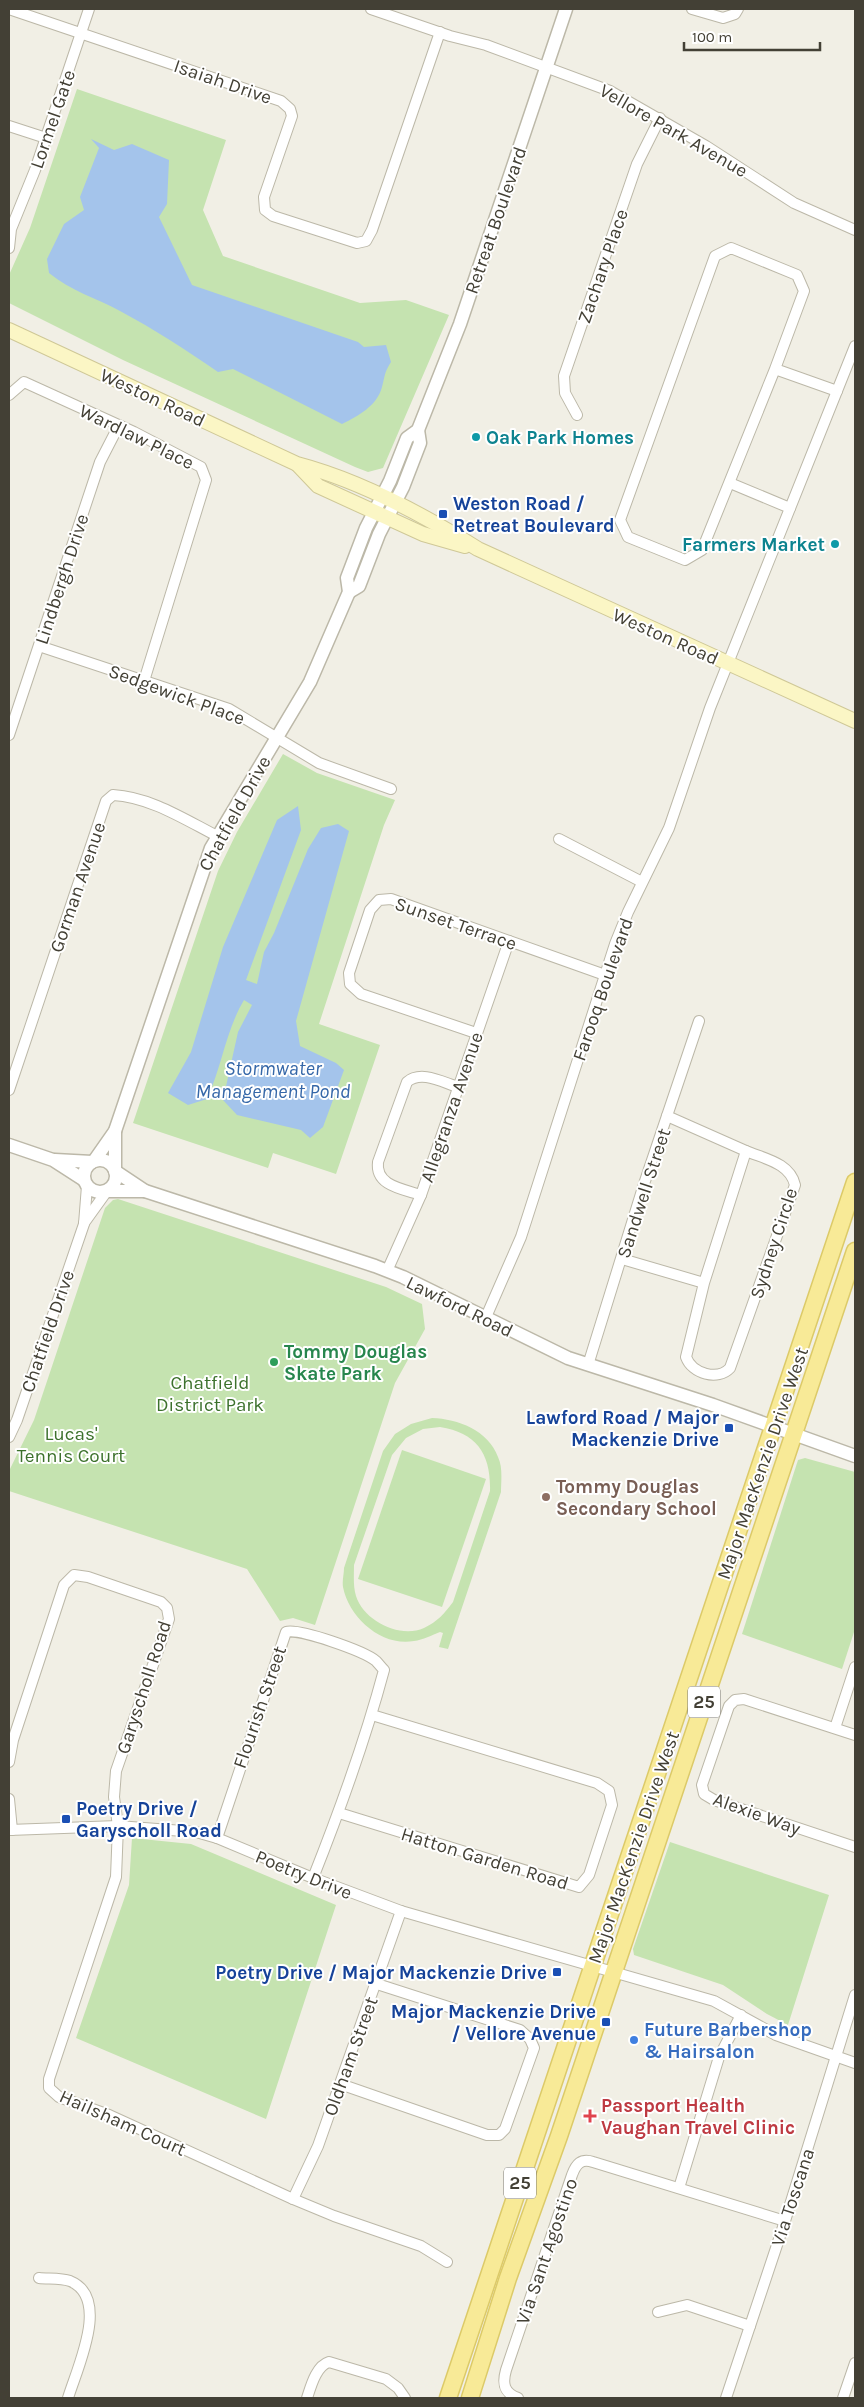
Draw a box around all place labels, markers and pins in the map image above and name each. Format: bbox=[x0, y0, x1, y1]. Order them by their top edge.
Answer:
place label: Oak Park Homes bbox=[486, 427, 634, 449]
marker: Oak Park Homes bbox=[470, 431, 482, 443]
place label: Weston Road / Retreat Boulevard bbox=[453, 493, 615, 537]
marker: Weston Road / Retreat Boulevard bbox=[437, 508, 449, 520]
place label: Farmers Market bbox=[682, 534, 825, 556]
marker: Farmers Market bbox=[829, 538, 841, 550]
place label: Tommy Douglas Skate Park bbox=[284, 1341, 427, 1385]
marker: Tommy Douglas Skate Park bbox=[268, 1356, 280, 1368]
place label: Lawford Road / Major Mackenzie Drive bbox=[526, 1407, 720, 1451]
marker: Lawford Road / Major Mackenzie Drive bbox=[723, 1422, 735, 1434]
place label: Tommy Douglas Secondary School bbox=[556, 1476, 717, 1520]
marker: Tommy Douglas Secondary School bbox=[540, 1491, 552, 1503]
place label: Poetry Drive / Garyscholl Road bbox=[76, 1798, 222, 1842]
marker: Poetry Drive / Garyscholl Road bbox=[60, 1813, 72, 1825]
place label: Poetry Drive / Major Mackenzie Drive bbox=[215, 1962, 547, 1984]
marker: Poetry Drive / Major Mackenzie Drive bbox=[551, 1966, 563, 1978]
place label: Major Mackenzie Drive / Vellore Avenue bbox=[391, 2001, 596, 2045]
marker: Major Mackenzie Drive / Vellore Avenue bbox=[600, 2016, 612, 2028]
place label: Future Barbershop & Hairsalon bbox=[644, 2019, 812, 2063]
marker: Future Barbershop & Hairsalon bbox=[628, 2034, 640, 2046]
place label: Passport Health Vaughan Travel Clinic bbox=[601, 2095, 795, 2139]
marker: Passport Health Vaughan Travel Clinic bbox=[583, 2109, 597, 2123]

